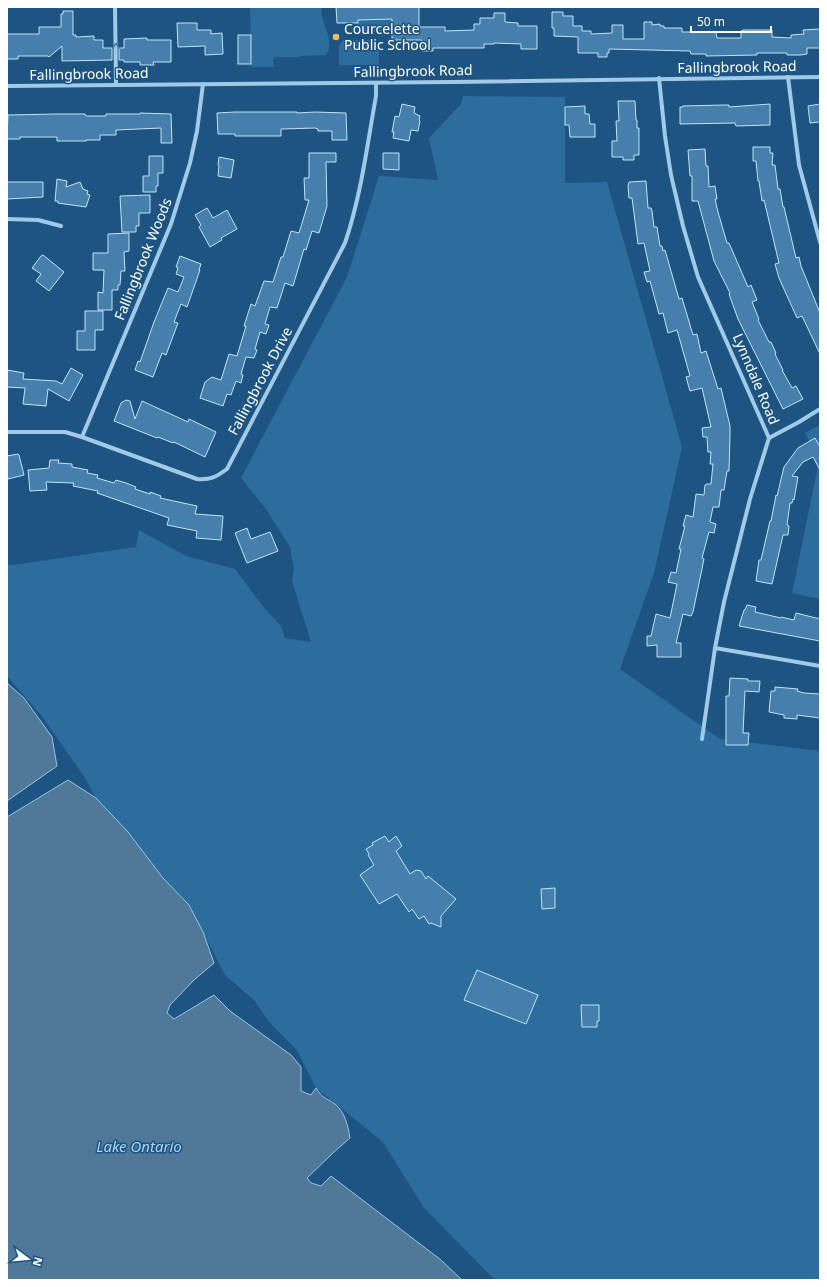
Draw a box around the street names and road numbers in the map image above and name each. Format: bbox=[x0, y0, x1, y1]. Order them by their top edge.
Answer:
street label: Fallingbrook Road bbox=[677, 56, 797, 77]
street label: Fallingbrook Road bbox=[353, 60, 473, 81]
street label: Fallingbrook Road bbox=[29, 63, 149, 84]
street label: Fallingbrook Woods bbox=[109, 195, 176, 323]
street label: Fallingbrook Drive bbox=[223, 323, 296, 438]
street label: Lynndale Road bbox=[729, 330, 784, 427]

